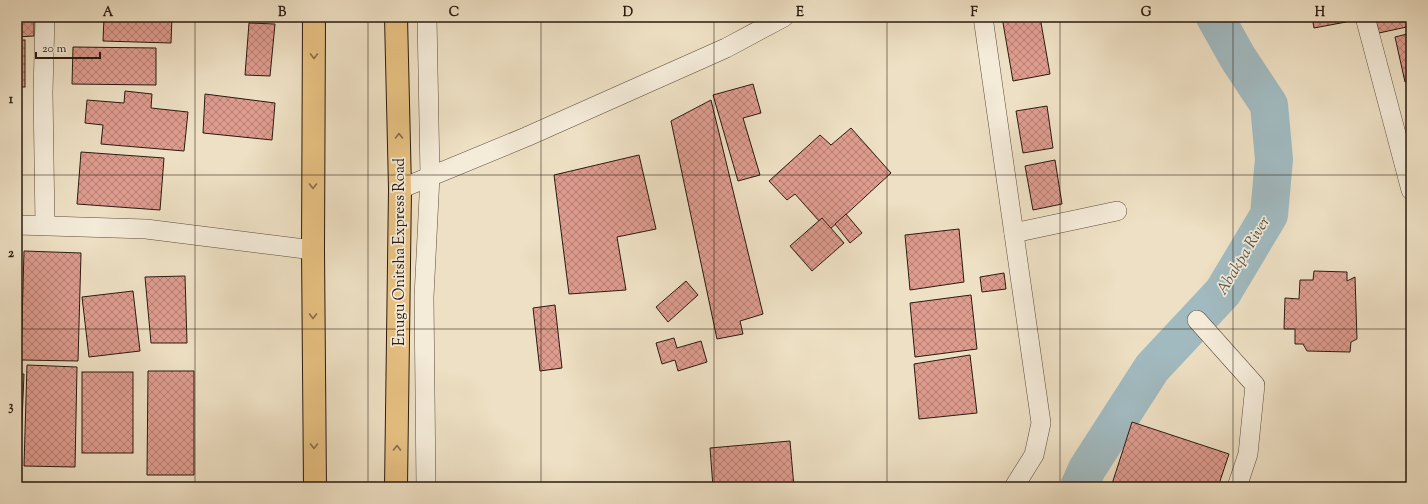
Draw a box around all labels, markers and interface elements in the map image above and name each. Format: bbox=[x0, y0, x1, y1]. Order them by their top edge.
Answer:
text: A bbox=[103, 4, 114, 22]
text: B bbox=[278, 4, 287, 22]
text: C bbox=[449, 4, 459, 22]
text: D bbox=[623, 4, 633, 22]
text: E bbox=[796, 4, 804, 22]
text: F bbox=[970, 4, 978, 22]
text: G bbox=[1141, 4, 1152, 22]
text: H bbox=[1315, 4, 1326, 22]
scale bar bbox=[36, 34, 100, 60]
text: 20 m bbox=[42, 40, 67, 58]
one-way arrow bbox=[310, 53, 318, 59]
text: 1 bbox=[9, 91, 14, 109]
one-way arrow bbox=[395, 133, 403, 139]
street label: Enugu Onitsha Express Road bbox=[390, 157, 411, 346]
one-way arrow bbox=[309, 183, 317, 189]
water label: Abakpa River bbox=[1212, 212, 1277, 300]
text: 2 bbox=[8, 245, 15, 263]
one-way arrow bbox=[309, 313, 317, 319]
text: 3 bbox=[8, 398, 14, 416]
one-way arrow bbox=[310, 443, 318, 449]
one-way arrow bbox=[393, 445, 401, 451]

